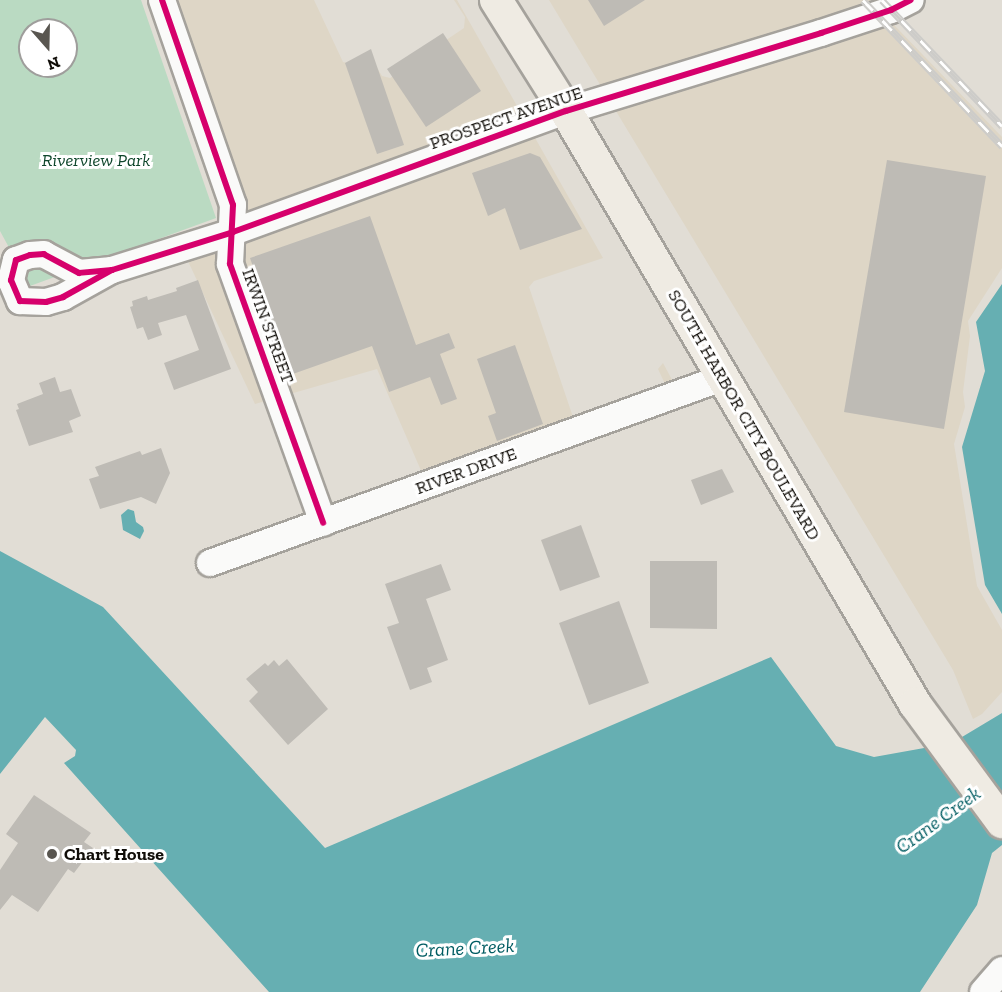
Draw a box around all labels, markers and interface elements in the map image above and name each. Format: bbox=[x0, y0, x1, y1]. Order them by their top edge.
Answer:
north arrow bbox=[18, 18, 78, 78]
text: N bbox=[45, 52, 63, 75]
street label: PROSPECT AVENUE bbox=[426, 82, 586, 154]
park label: Riverview Park bbox=[42, 149, 150, 171]
street label: IRWIN STREET bbox=[237, 266, 299, 386]
street label: SOUTH HARBOR CITY BOULEVARD bbox=[663, 286, 825, 544]
street label: RIVER DRIVE bbox=[413, 443, 519, 499]
water label: Crane Creek bbox=[891, 781, 985, 859]
place label: Chart House bbox=[64, 843, 164, 865]
marker: Chart House bbox=[45, 847, 59, 861]
water label: Crane Creek bbox=[415, 933, 515, 963]

